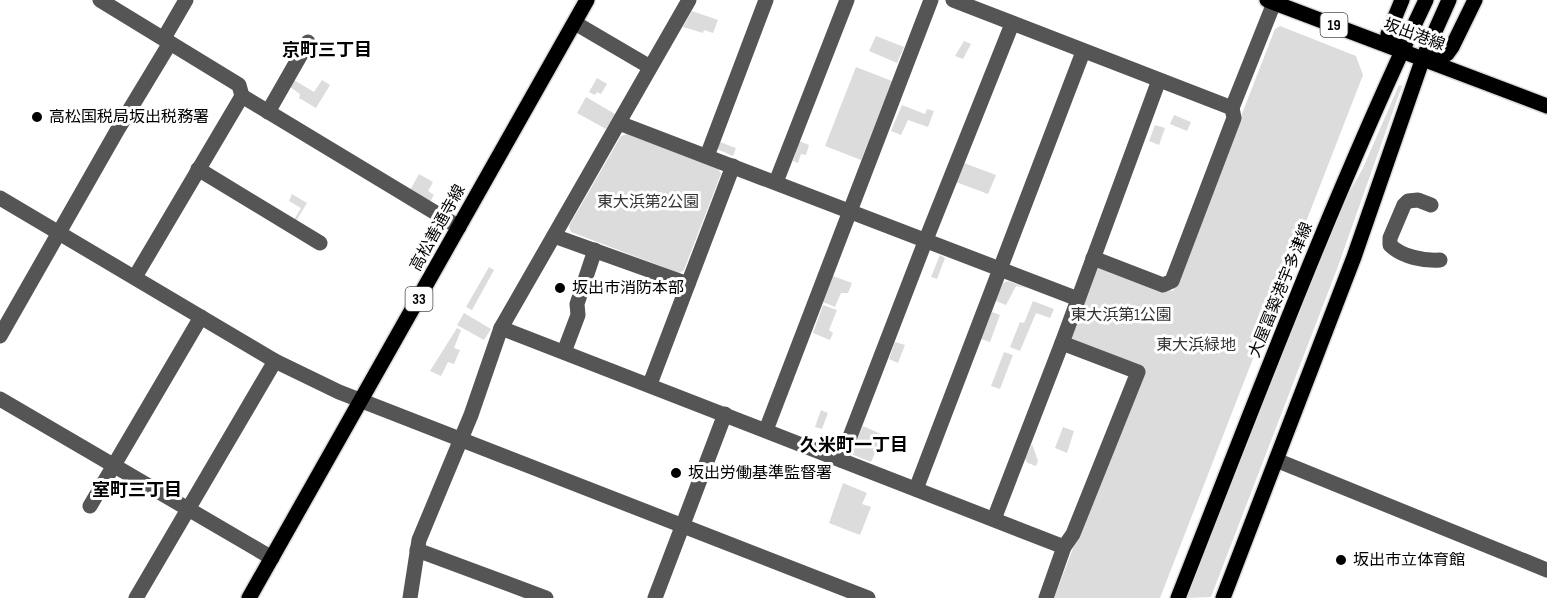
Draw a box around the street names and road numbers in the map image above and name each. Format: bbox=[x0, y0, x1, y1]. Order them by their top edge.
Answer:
road number: 19 bbox=[1320, 13, 1348, 37]
street label: 坂出港線 bbox=[1381, 15, 1447, 55]
street label: 高松善通寺線 bbox=[406, 181, 470, 275]
street label: 大屋冨築港宇多津線 bbox=[1245, 220, 1317, 360]
road number: 33 bbox=[406, 287, 432, 311]

